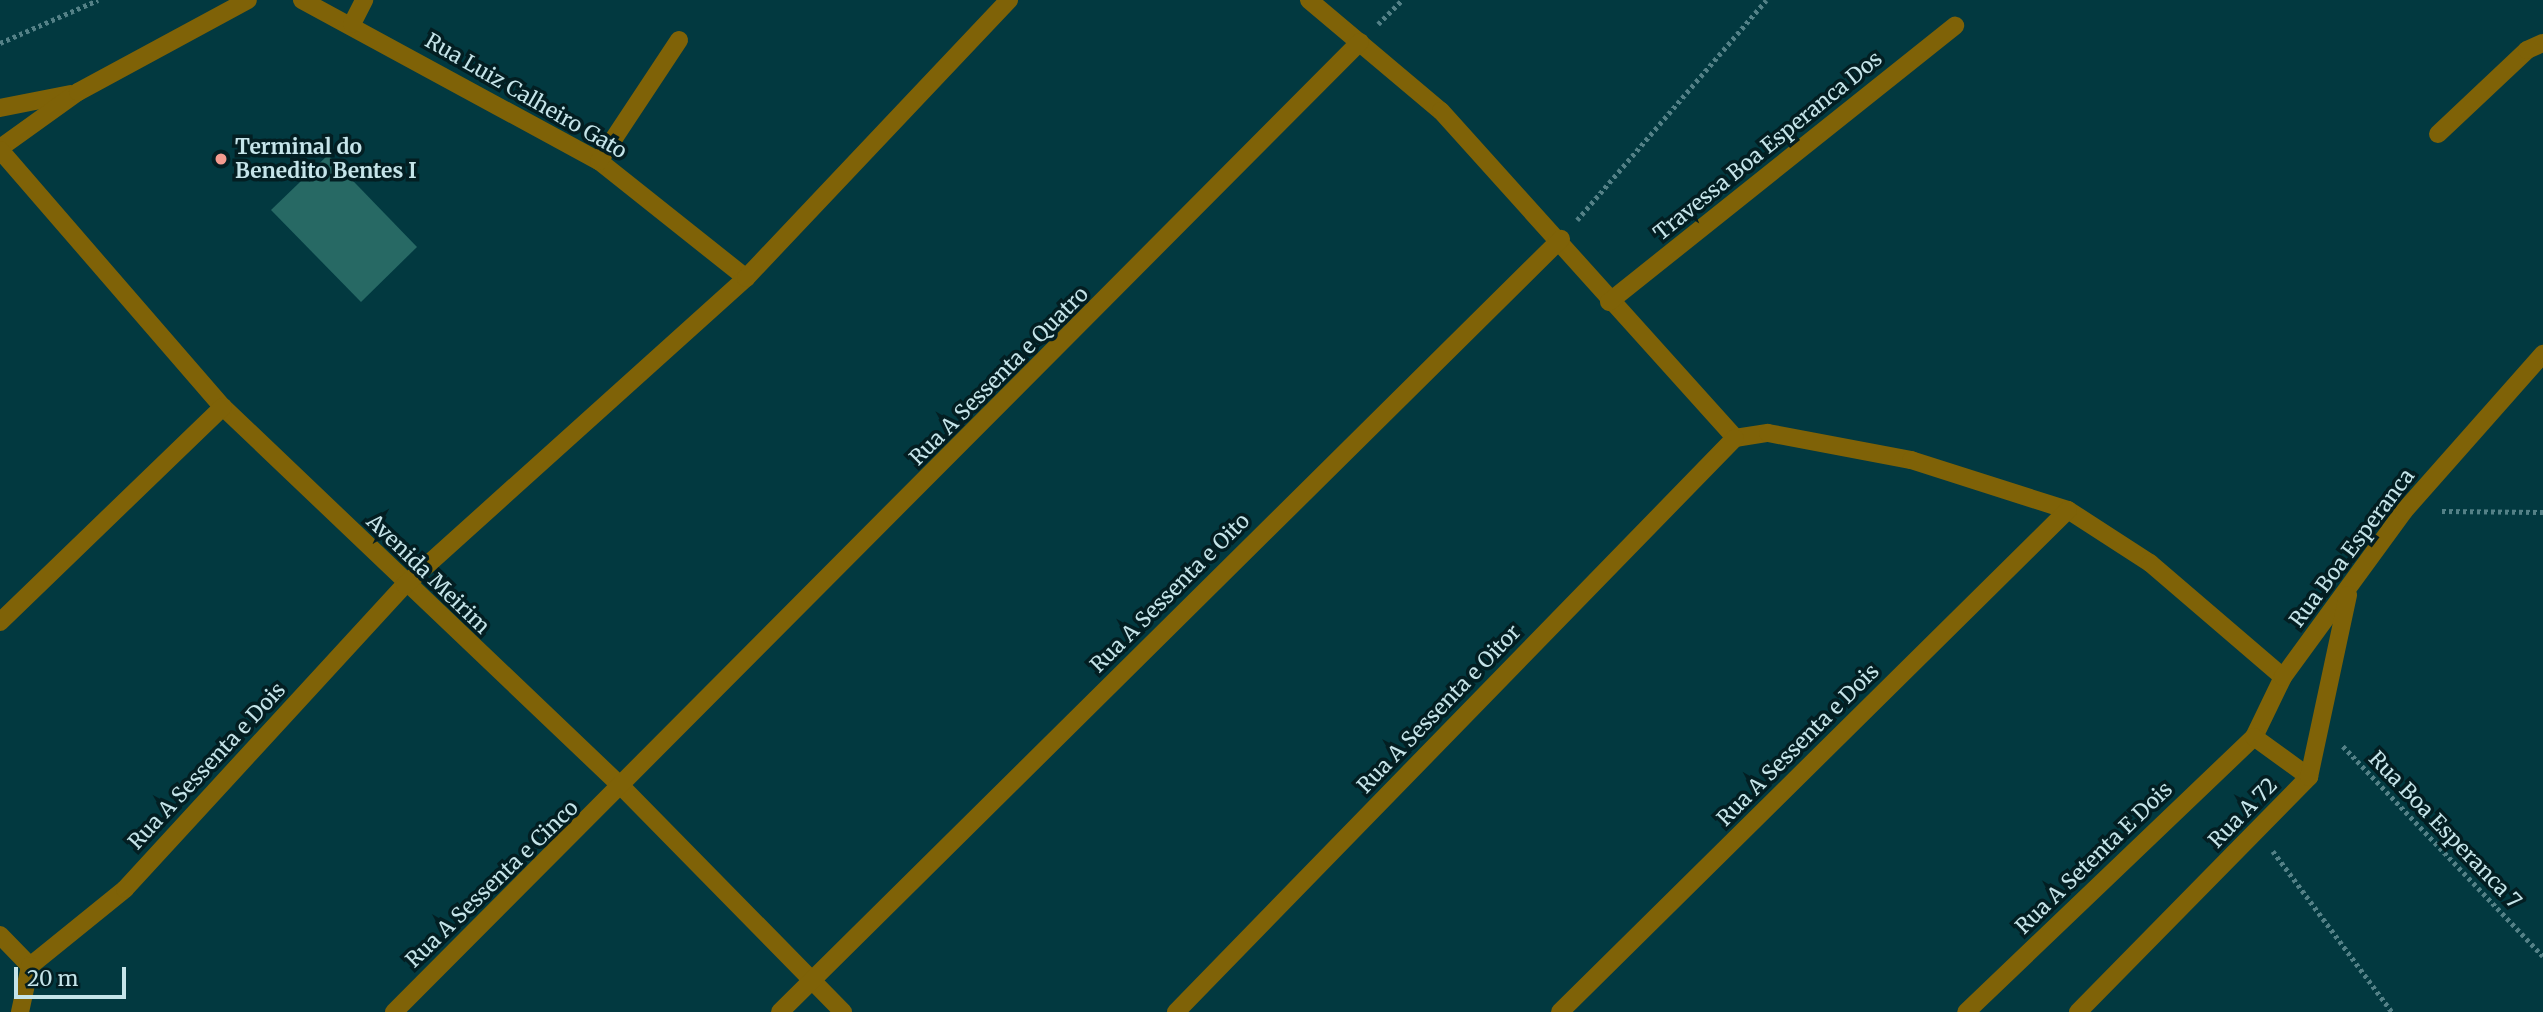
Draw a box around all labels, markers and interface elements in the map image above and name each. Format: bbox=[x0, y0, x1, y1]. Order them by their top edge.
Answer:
street label: Rua Luiz Calheiro Gato bbox=[421, 28, 631, 164]
street label: Travessa Boa Esperanca Dos bbox=[1649, 46, 1887, 246]
place label: Terminal do Benedito Bentes I bbox=[235, 134, 417, 184]
marker: Terminal do Benedito Bentes I bbox=[213, 151, 229, 167]
street label: Rua A Sessenta e Quatro bbox=[904, 281, 1094, 471]
street label: Rua Boa Esperanca bbox=[2284, 464, 2420, 632]
street label: Rua A Sessenta e Oito bbox=[1085, 508, 1255, 678]
street label: Avenida Meirim bbox=[361, 509, 495, 639]
street label: Rua A Sessenta e Oitor bbox=[1352, 620, 1526, 798]
street label: Rua A Sessenta e Dois bbox=[1712, 659, 1884, 831]
street label: Rua A Sessenta e Dois bbox=[123, 677, 291, 855]
street label: Rua Boa Esperanca 7 bbox=[2364, 746, 2526, 914]
street label: Rua A 72 bbox=[2203, 773, 2283, 853]
street label: Rua A Setenta E Dois bbox=[2010, 777, 2178, 939]
street label: Rua A Sessenta e Cinco bbox=[401, 795, 583, 973]
scale bar bbox=[18, 953, 130, 997]
text: 20 m bbox=[27, 965, 78, 992]

